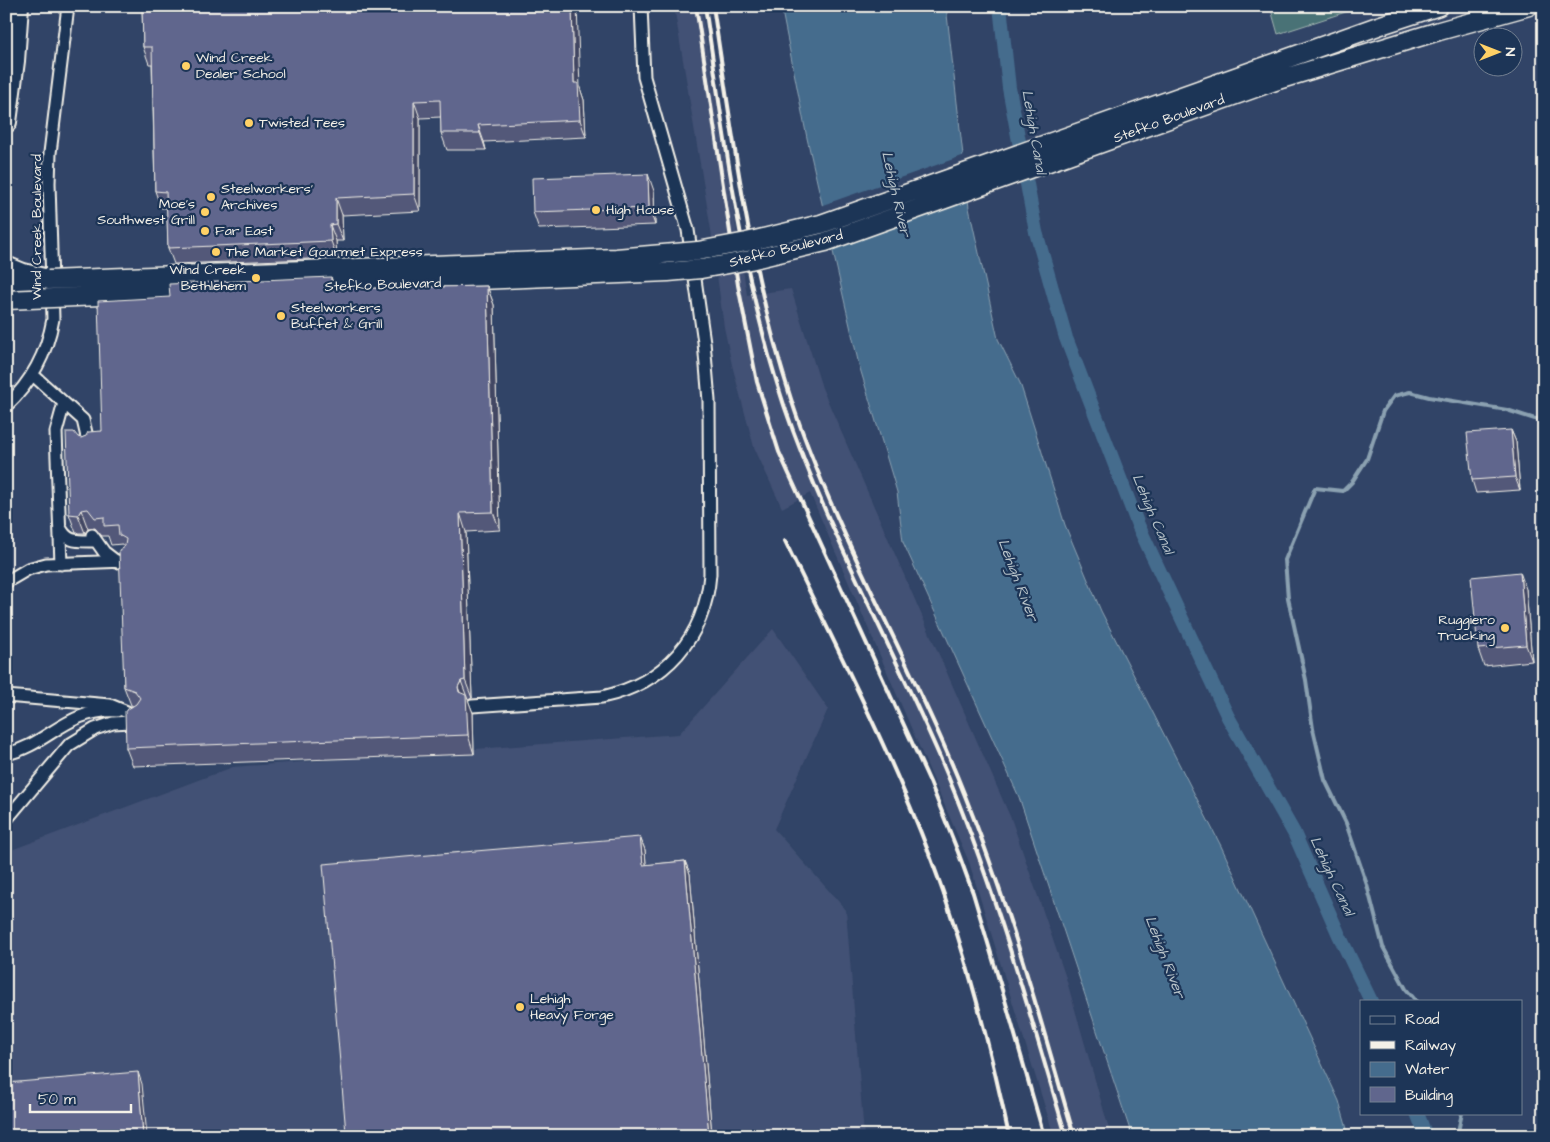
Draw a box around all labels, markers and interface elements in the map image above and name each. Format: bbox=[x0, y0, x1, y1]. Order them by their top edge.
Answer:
north arrow bbox=[1472, 28, 1522, 78]
place label: Wind Creek Dealer School bbox=[196, 48, 286, 84]
text: N bbox=[1500, 48, 1520, 57]
marker: Wind Creek Dealer School bbox=[180, 60, 192, 72]
water label: Lehigh Canal bbox=[1015, 88, 1052, 178]
street label: Stefko Boulevard bbox=[1111, 90, 1227, 148]
place label: Twisted Tees bbox=[259, 113, 345, 133]
marker: Twisted Tees bbox=[243, 117, 255, 129]
water label: Lehigh River bbox=[875, 149, 916, 240]
street label: Wind Creek Boulevard bbox=[27, 154, 47, 300]
place label: Steelworkers' Archives bbox=[221, 179, 313, 215]
marker: Steelworkers' Archives bbox=[205, 191, 217, 203]
place label: Moe's Southwest Grill bbox=[97, 194, 195, 230]
place label: High House bbox=[606, 200, 675, 220]
marker: High House bbox=[590, 204, 602, 216]
marker: Moe's Southwest Grill bbox=[199, 206, 211, 218]
place label: Far East bbox=[215, 221, 274, 241]
marker: Far East bbox=[199, 225, 211, 237]
street label: Stefko Boulevard bbox=[727, 225, 845, 273]
place label: The Market Gourmet Express bbox=[226, 242, 423, 262]
marker: The Market Gourmet Express bbox=[210, 246, 222, 258]
place label: Wind Creek Bethlehem bbox=[170, 260, 246, 296]
marker: Wind Creek Bethlehem bbox=[250, 272, 262, 284]
street label: Stefko Boulevard bbox=[324, 273, 442, 297]
place label: Steelworkers Buffet & Grill bbox=[291, 298, 382, 334]
marker: Steelworkers Buffet & Grill bbox=[275, 310, 287, 322]
water label: Lehigh Canal bbox=[1126, 471, 1180, 559]
water label: Lehigh River bbox=[992, 536, 1044, 626]
place label: Ruggiero Trucking bbox=[1438, 610, 1495, 646]
marker: Ruggiero Trucking bbox=[1499, 622, 1511, 634]
water label: Lehigh Canal bbox=[1304, 833, 1360, 921]
water label: Lehigh River bbox=[1139, 913, 1191, 1003]
place label: Lehigh Heavy Forge bbox=[530, 989, 614, 1025]
legend bbox=[1360, 1000, 1522, 1114]
marker: Lehigh Heavy Forge bbox=[514, 1001, 526, 1013]
text: Road bbox=[1405, 1009, 1440, 1030]
text: Railway bbox=[1405, 1035, 1456, 1057]
text: Water bbox=[1405, 1059, 1449, 1080]
scale bar bbox=[30, 1082, 131, 1114]
text: Building bbox=[1405, 1085, 1453, 1107]
text: 50 m bbox=[38, 1089, 76, 1110]

